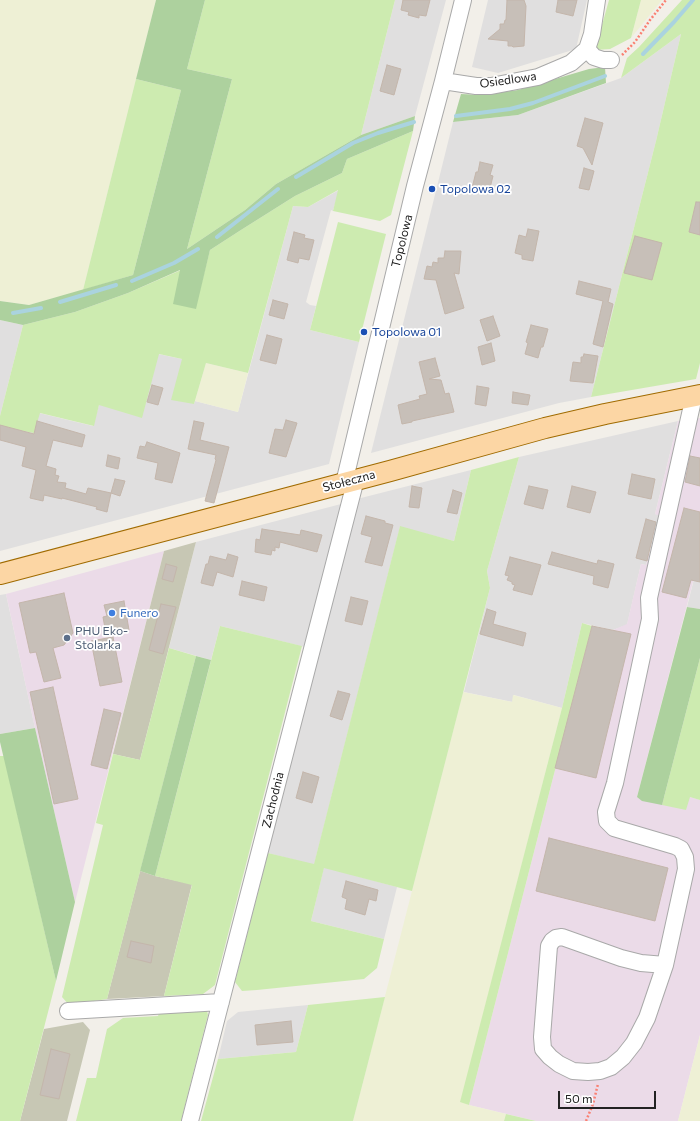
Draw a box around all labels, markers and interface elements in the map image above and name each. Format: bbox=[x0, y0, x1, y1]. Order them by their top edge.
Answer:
street label: Osiedlowa bbox=[479, 69, 537, 91]
place label: Topolowa 02 bbox=[440, 182, 511, 196]
marker: Topolowa 02 bbox=[427, 184, 437, 194]
street label: Topolowa bbox=[388, 213, 416, 269]
place label: Topolowa 01 bbox=[372, 325, 441, 339]
marker: Topolowa 01 bbox=[359, 327, 369, 337]
street label: Stołeczna bbox=[321, 467, 377, 495]
place label: Funero bbox=[120, 606, 158, 620]
marker: Funero bbox=[107, 608, 117, 618]
place label: PHU Eko- Stolarka bbox=[75, 624, 128, 652]
marker: PHU Eko- Stolarka bbox=[62, 633, 72, 643]
street label: Zachodnia bbox=[259, 770, 287, 830]
scale bar bbox=[560, 1083, 658, 1109]
text: 50 m bbox=[565, 1091, 593, 1105]

